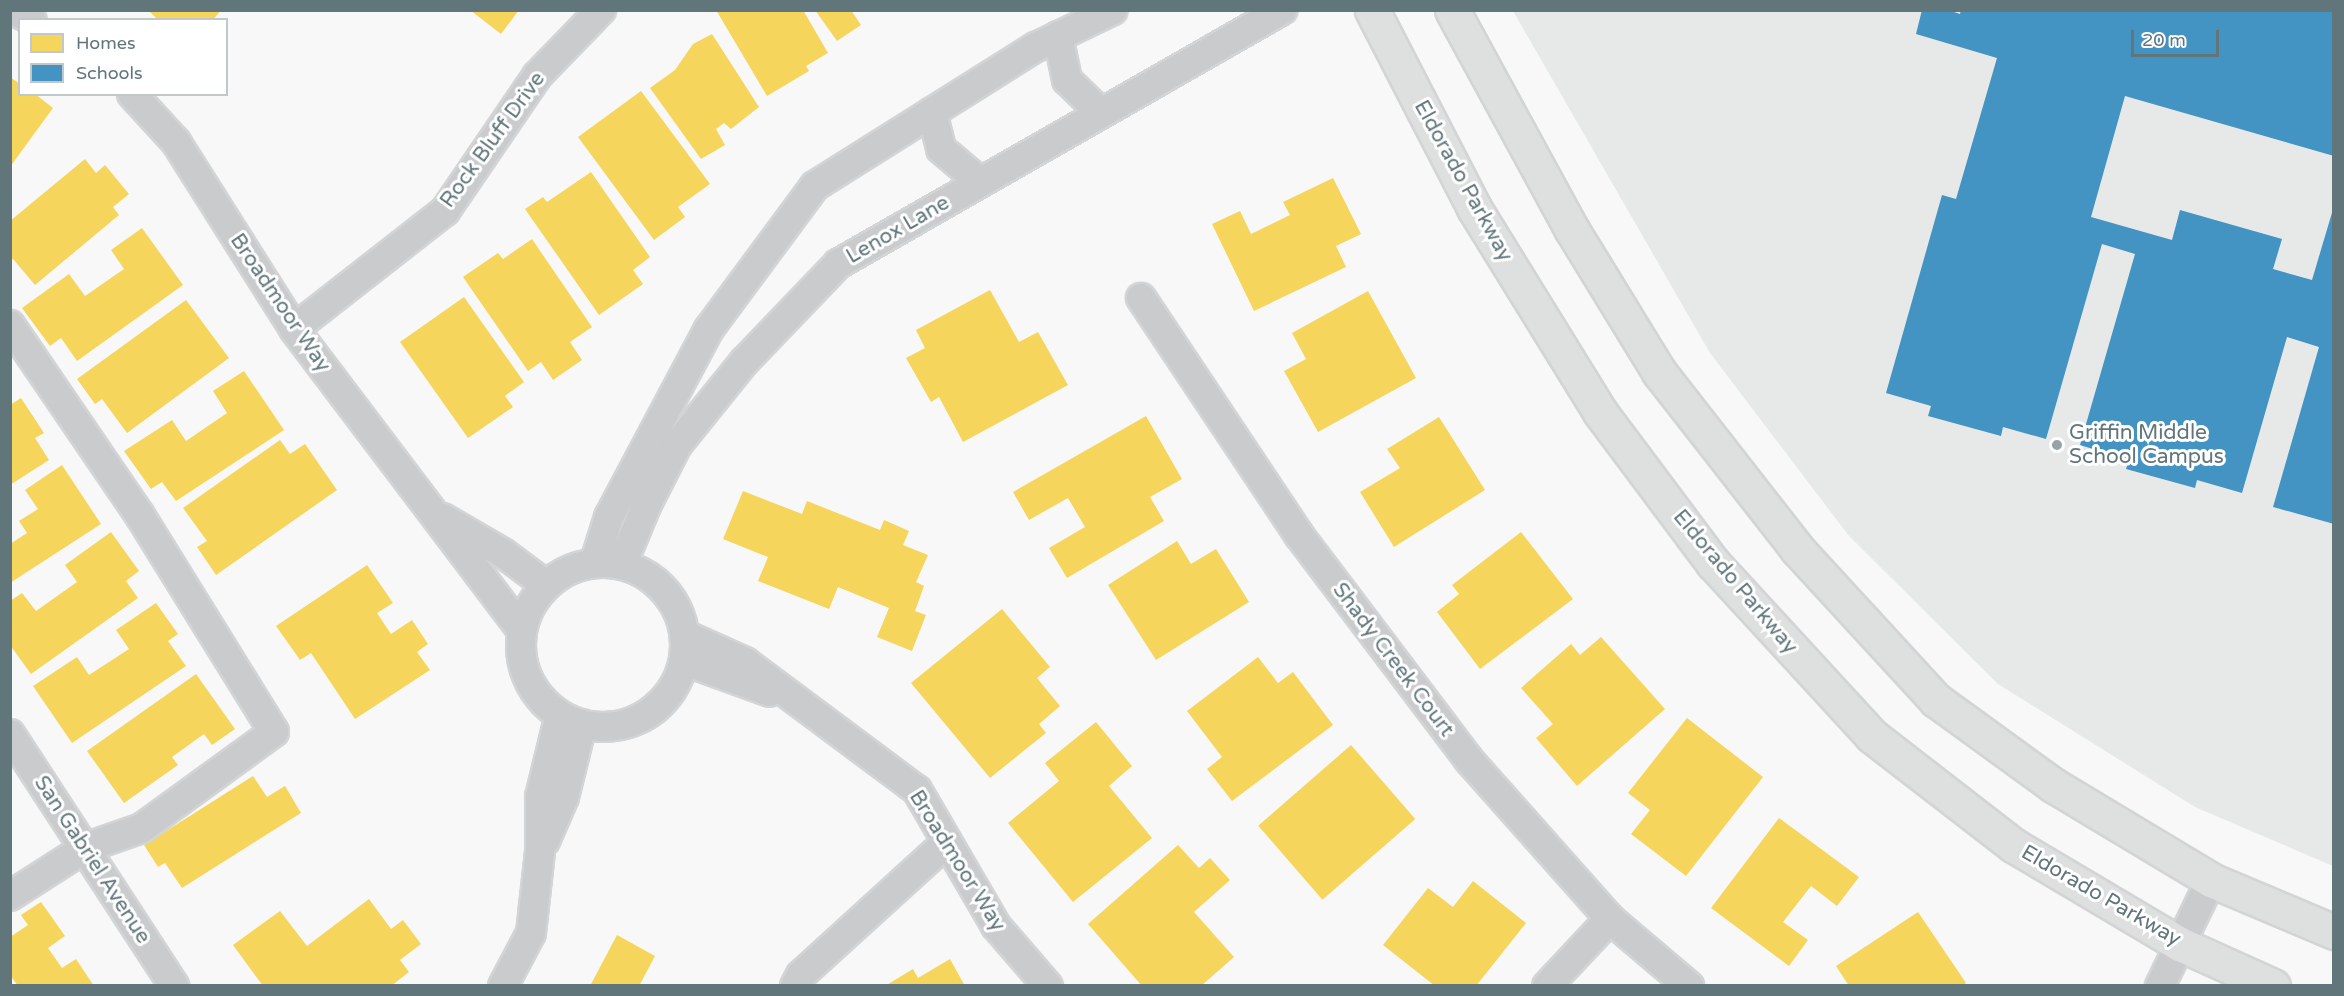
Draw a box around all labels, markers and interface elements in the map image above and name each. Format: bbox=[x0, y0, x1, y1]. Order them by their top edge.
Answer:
legend bbox=[18, 18, 228, 96]
scale bar bbox=[2134, 18, 2222, 56]
text: 20 m bbox=[2142, 29, 2186, 51]
text: Homes bbox=[76, 32, 136, 54]
text: Schools bbox=[76, 62, 143, 84]
street label: Rock Bluff Drive bbox=[435, 67, 551, 213]
street label: Eldorado Parkway bbox=[1408, 96, 1518, 266]
street label: Lenox Lane bbox=[842, 190, 954, 270]
street label: Broadmoor Way bbox=[224, 229, 336, 377]
place label: Griffin Middle School Campus bbox=[2069, 420, 2224, 470]
marker: Griffin Middle School Campus bbox=[2050, 438, 2064, 452]
street label: Eldorado Parkway bbox=[1667, 505, 1803, 659]
street label: Shady Creek Court bbox=[1327, 578, 1459, 742]
street label: San Gabriel Avenue bbox=[28, 771, 156, 949]
street label: Broadmoor Way bbox=[904, 786, 1010, 936]
street label: Eldorado Parkway bbox=[2017, 840, 2185, 952]

